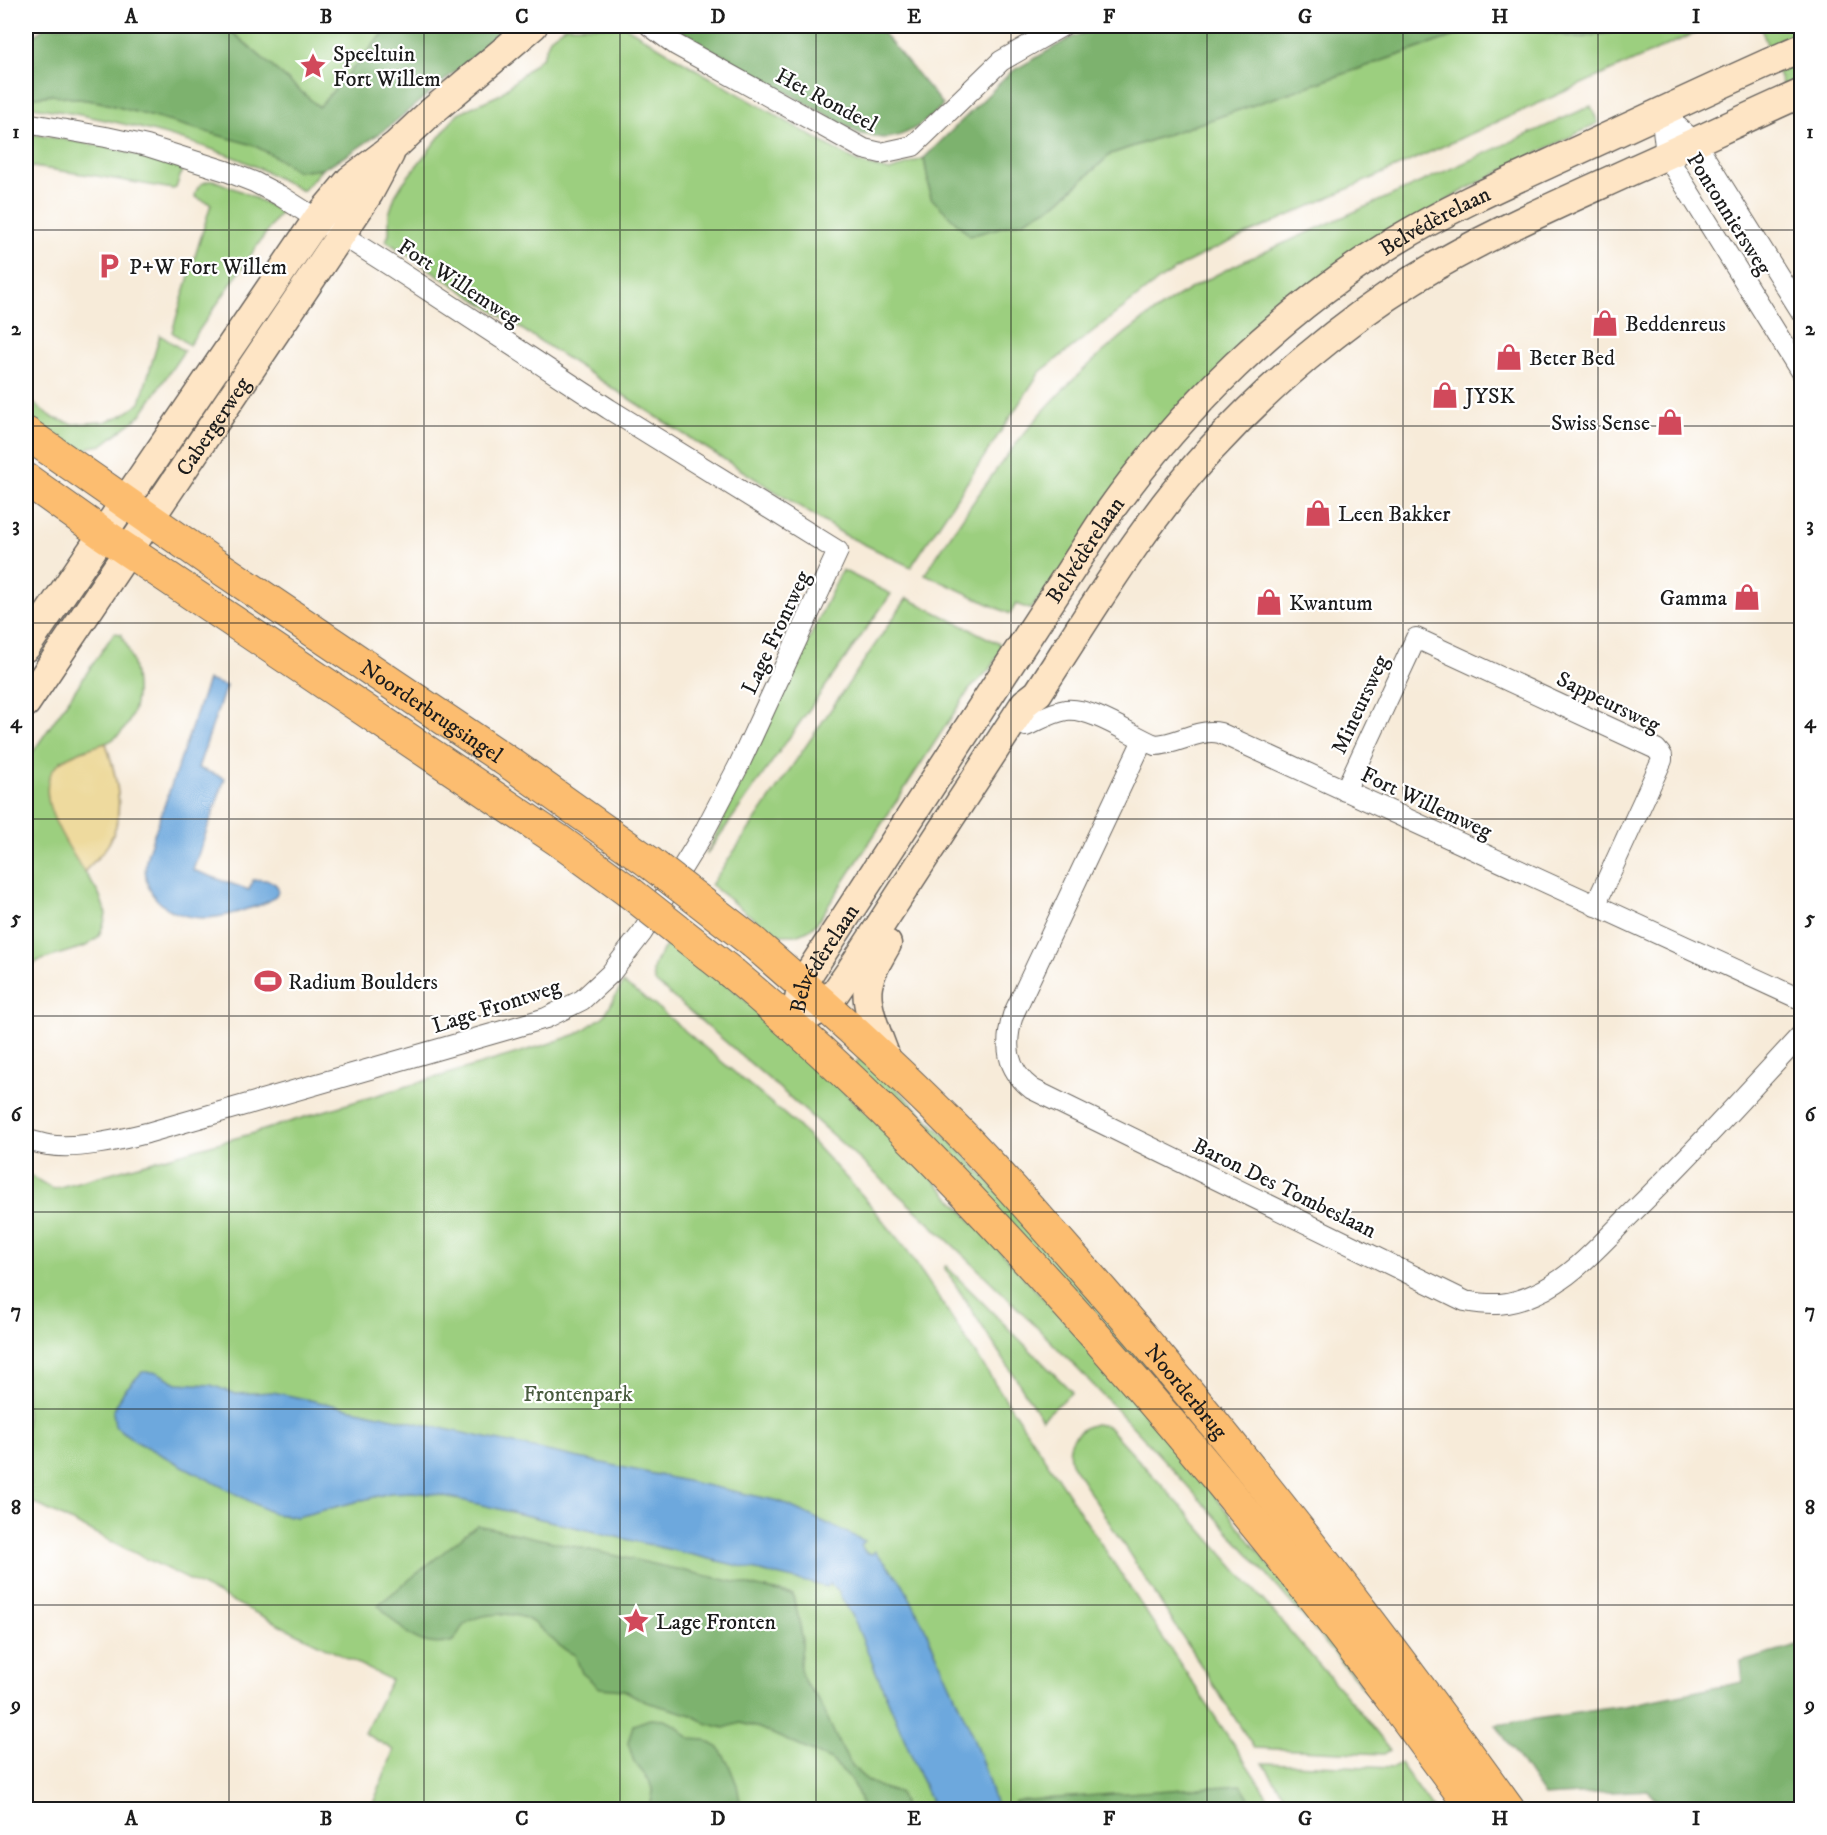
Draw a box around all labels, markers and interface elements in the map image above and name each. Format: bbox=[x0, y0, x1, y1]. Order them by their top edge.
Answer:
text: A bbox=[124, 5, 139, 30]
text: B bbox=[320, 5, 332, 30]
text: C bbox=[515, 5, 529, 30]
text: D bbox=[711, 5, 726, 30]
text: E bbox=[907, 5, 921, 30]
text: F bbox=[1103, 5, 1116, 30]
text: G bbox=[1298, 5, 1312, 30]
text: H bbox=[1492, 5, 1509, 30]
text: I bbox=[1692, 5, 1700, 30]
place label: Speeltuin Fort Willem bbox=[333, 41, 441, 93]
place icon: Speeltuin Fort Willem bbox=[298, 51, 328, 81]
street label: Het Rondeel bbox=[771, 62, 882, 139]
text: 1 bbox=[12, 120, 20, 145]
text: 1 bbox=[1806, 120, 1814, 145]
street label: Pontonniersweg bbox=[1680, 148, 1777, 280]
street label: Belvédèrelaan bbox=[1375, 180, 1495, 263]
street label: Fort Willemweg bbox=[392, 233, 526, 333]
parking icon: P+W Fort Willem bbox=[94, 251, 124, 281]
place label: P+W Fort Willem bbox=[129, 254, 287, 281]
shop icon: Beddenreus bbox=[1590, 308, 1620, 338]
place label: Beddenreus bbox=[1625, 311, 1726, 338]
text: 2 bbox=[11, 317, 22, 342]
text: 2 bbox=[1805, 317, 1816, 342]
shop icon: Beter Bed bbox=[1494, 342, 1524, 372]
place label: Beter Bed bbox=[1529, 345, 1615, 372]
street label: Cabergerweg bbox=[171, 372, 257, 481]
shop icon: JYSK bbox=[1430, 380, 1460, 410]
place label: JYSK bbox=[1463, 383, 1515, 410]
shop icon: Swiss Sense bbox=[1655, 407, 1685, 437]
place label: Swiss Sense bbox=[1551, 410, 1650, 437]
street label: Belvédèrelaan bbox=[1041, 491, 1131, 609]
shop icon: Leen Bakker bbox=[1303, 498, 1333, 528]
place label: Leen Bakker bbox=[1338, 501, 1451, 528]
text: 3 bbox=[12, 513, 20, 538]
text: 3 bbox=[1806, 513, 1814, 538]
street label: Lage Frontweg bbox=[736, 566, 817, 699]
shop icon: Gamma bbox=[1732, 582, 1762, 612]
place label: Gamma bbox=[1660, 585, 1728, 612]
shop icon: Kwantum bbox=[1254, 587, 1284, 617]
place label: Kwantum bbox=[1289, 590, 1373, 617]
street label: Mineursweg bbox=[1326, 650, 1395, 759]
street label: Noorderbrugsingel bbox=[355, 654, 508, 770]
street label: Sappeursweg bbox=[1552, 666, 1665, 739]
text: 4 bbox=[10, 710, 23, 735]
text: 4 bbox=[1804, 710, 1817, 735]
street label: Fort Willemweg bbox=[1356, 761, 1497, 846]
street label: Belvédèrelaan bbox=[785, 899, 866, 1015]
text: 5 bbox=[10, 906, 21, 931]
text: 5 bbox=[1804, 906, 1815, 931]
sports icon: Radium Boulders bbox=[253, 966, 283, 996]
place label: Radium Boulders bbox=[288, 969, 438, 996]
street label: Lage Frontweg bbox=[429, 973, 564, 1040]
text: 6 bbox=[11, 1103, 23, 1128]
text: 6 bbox=[1805, 1103, 1817, 1128]
street label: Baron Des Tombeslaan bbox=[1188, 1132, 1381, 1245]
text: 7 bbox=[11, 1299, 21, 1324]
text: 7 bbox=[1805, 1299, 1815, 1324]
street label: Noorderbrug bbox=[1139, 1339, 1233, 1445]
park label: Frontenpark bbox=[523, 1381, 633, 1408]
text: 8 bbox=[11, 1496, 21, 1521]
text: 8 bbox=[1805, 1496, 1815, 1521]
place icon: Lage Fronten bbox=[621, 1606, 651, 1636]
place label: Lage Fronten bbox=[656, 1609, 777, 1636]
text: 9 bbox=[9, 1693, 21, 1718]
text: 9 bbox=[1803, 1693, 1815, 1718]
text: A bbox=[124, 1807, 139, 1832]
text: B bbox=[320, 1807, 332, 1832]
text: C bbox=[515, 1807, 529, 1832]
text: D bbox=[711, 1807, 726, 1832]
text: E bbox=[907, 1807, 921, 1832]
text: F bbox=[1103, 1807, 1116, 1832]
text: G bbox=[1298, 1807, 1312, 1832]
text: H bbox=[1492, 1807, 1509, 1832]
text: I bbox=[1692, 1807, 1700, 1832]

